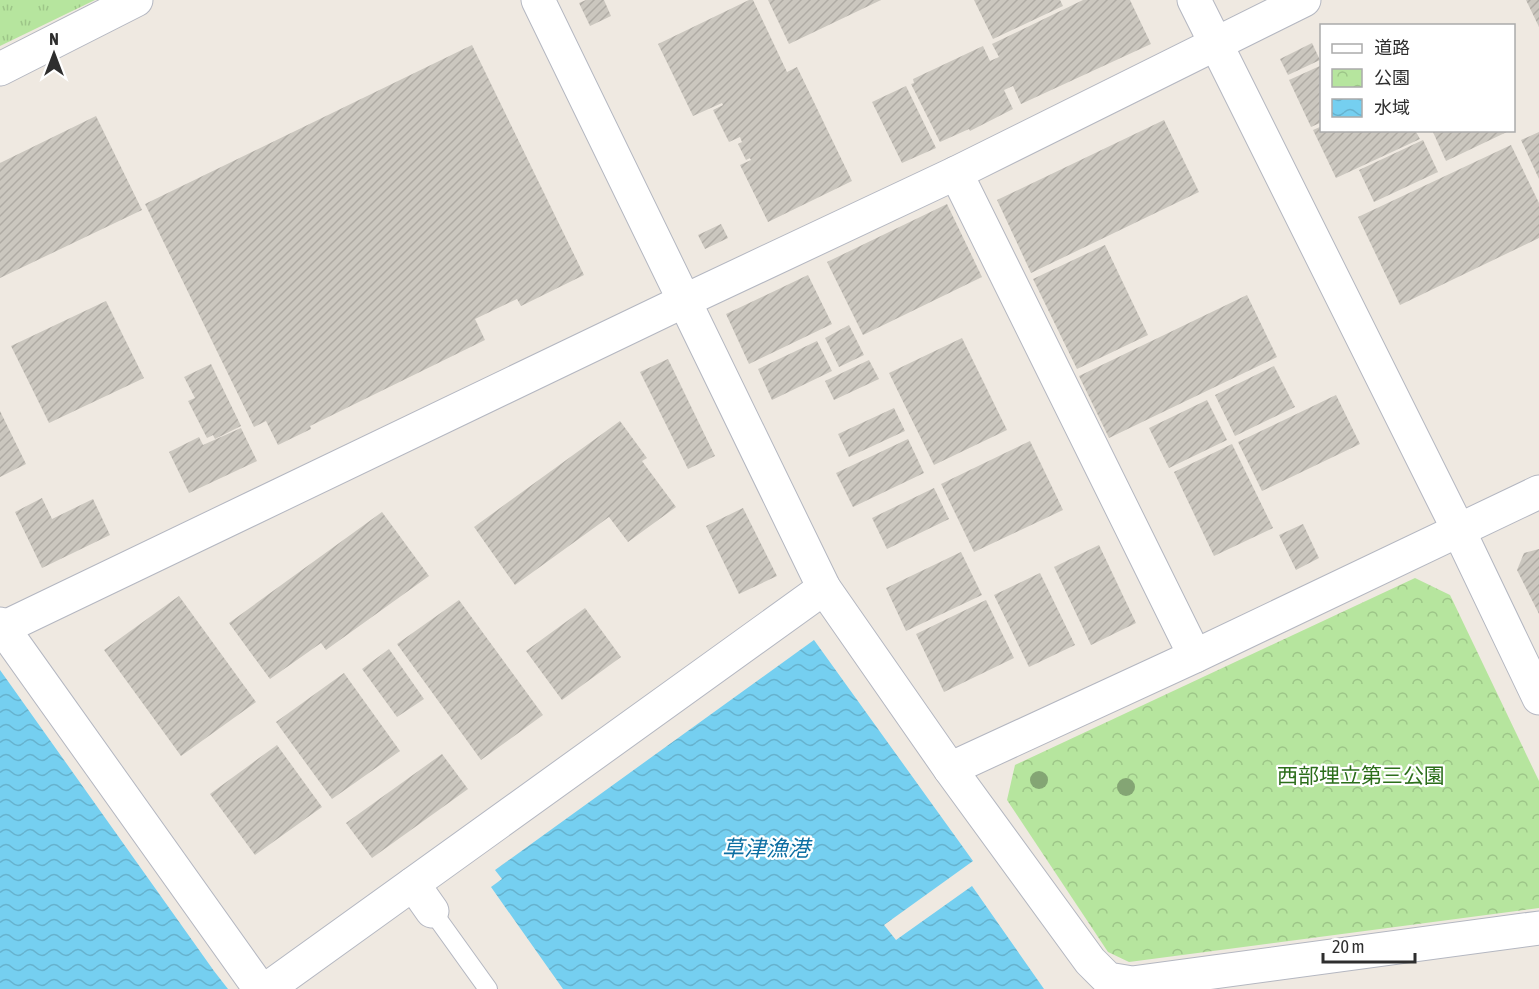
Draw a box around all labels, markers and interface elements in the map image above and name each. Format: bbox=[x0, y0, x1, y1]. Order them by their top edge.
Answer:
north arrow bbox=[24, 24, 84, 84]
legend bbox=[1320, 24, 1515, 132]
text: N bbox=[49, 30, 59, 48]
text: 道路 bbox=[1374, 37, 1410, 58]
text: 公園 bbox=[1374, 67, 1410, 88]
text: 水域 bbox=[1374, 97, 1410, 118]
park label: 西部埋立第三公園 bbox=[1277, 763, 1445, 787]
water label: 草津漁港 bbox=[722, 835, 813, 861]
scale bar bbox=[1323, 926, 1414, 964]
text: 20 m bbox=[1332, 936, 1364, 957]

